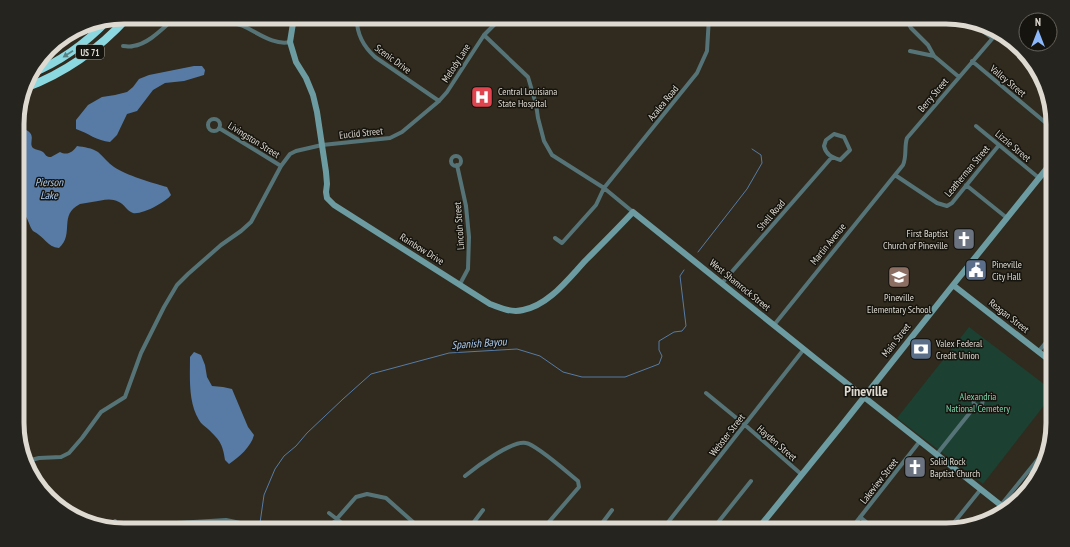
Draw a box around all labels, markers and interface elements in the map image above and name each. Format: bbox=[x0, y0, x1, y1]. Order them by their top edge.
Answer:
north arrow bbox=[1018, 12, 1058, 52]
text: N bbox=[1035, 15, 1041, 29]
street label: Scenic Drive bbox=[372, 41, 414, 77]
street label: Melody Lane bbox=[439, 41, 473, 85]
road number: US 71 bbox=[76, 45, 104, 59]
one-way arrow bbox=[63, 50, 73, 58]
street label: Valley Street bbox=[987, 62, 1029, 100]
street label: Berry Street bbox=[915, 75, 951, 115]
street label: Azalea Road bbox=[645, 83, 681, 123]
hospital icon: Central Louisiana State Hospital bbox=[469, 84, 495, 110]
place label: Central Louisiana State Hospital bbox=[498, 85, 557, 110]
street label: Livingston Street bbox=[226, 119, 283, 161]
street label: Euclid Street bbox=[339, 124, 384, 142]
street label: Lizzie Street bbox=[992, 127, 1034, 165]
street label: Leatherman Street bbox=[942, 142, 993, 200]
water label: Pierson Lake bbox=[35, 175, 64, 202]
street label: Shell Road bbox=[754, 197, 788, 233]
street label: Lincoln Street bbox=[451, 201, 467, 250]
street label: Martin Avenue bbox=[807, 221, 849, 267]
church icon: First Baptist Church of Pineville bbox=[951, 226, 977, 252]
place label: First Baptist Church of Pineville bbox=[883, 227, 948, 252]
street label: Rainbow Drive bbox=[397, 230, 447, 268]
street label: West Shamrock Street bbox=[707, 256, 773, 314]
public building icon: Pineville City Hall bbox=[963, 257, 989, 283]
place label: Pineville City Hall bbox=[992, 258, 1022, 283]
school or university icon: Pineville Elementary School bbox=[886, 264, 912, 290]
place label: Pineville Elementary School bbox=[867, 291, 932, 316]
street label: Reagan Street bbox=[986, 296, 1032, 336]
street label: Main Street bbox=[879, 320, 914, 360]
water label: Spanish Bayou bbox=[451, 334, 508, 352]
bank icon: Valex Federal Credit Union bbox=[908, 336, 934, 362]
place label: Valex Federal Credit Union bbox=[935, 337, 983, 362]
district label: Pineville bbox=[844, 382, 888, 400]
park label: Alexandria National Cemetery bbox=[946, 390, 1010, 415]
street label: Webster Street bbox=[706, 411, 748, 459]
street label: Hayden Street bbox=[754, 422, 800, 464]
church icon: Solid Rock Baptist Church bbox=[902, 454, 928, 480]
street label: Lakeview Street bbox=[857, 455, 901, 506]
place label: Solid Rock Baptist Church bbox=[930, 455, 980, 480]

